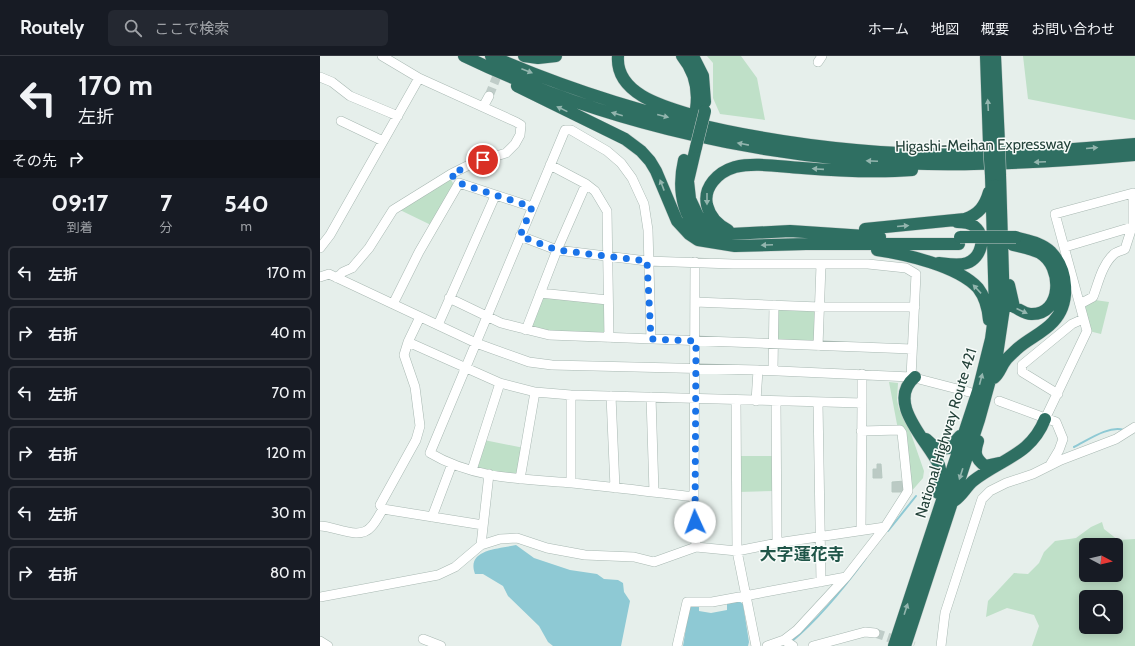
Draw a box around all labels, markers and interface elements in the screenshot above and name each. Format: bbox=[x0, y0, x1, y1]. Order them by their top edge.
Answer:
search box bbox=[108, 10, 388, 46]
text: Routely bbox=[20, 16, 84, 39]
icon: search bbox=[122, 17, 144, 39]
text: ここで検索 bbox=[154, 20, 229, 38]
text: ホーム bbox=[867, 20, 909, 38]
text: 地図 bbox=[931, 20, 959, 38]
text: 概要 bbox=[981, 20, 1009, 38]
text: お問い合わせ bbox=[1031, 20, 1115, 38]
text: 170 m bbox=[78, 68, 153, 102]
one-way arrow bbox=[521, 69, 533, 75]
icon: left bbox=[12, 72, 64, 124]
one-way arrow bbox=[984, 99, 991, 111]
text: 左折 bbox=[78, 106, 114, 128]
one-way arrow bbox=[557, 106, 568, 112]
one-way arrow bbox=[610, 111, 622, 117]
one-way arrow bbox=[658, 113, 670, 119]
street label: Higashi-Meihan Expressway bbox=[895, 134, 1071, 156]
one-way arrow bbox=[737, 141, 749, 147]
pin bbox=[466, 143, 500, 177]
one-way arrow bbox=[1086, 144, 1098, 151]
icon: right bbox=[65, 148, 87, 170]
icon: arrive bbox=[472, 149, 494, 171]
text: その先 bbox=[12, 152, 57, 170]
one-way arrow bbox=[866, 158, 878, 165]
one-way arrow bbox=[1033, 159, 1046, 165]
one-way arrow bbox=[812, 166, 825, 173]
one-way arrow bbox=[658, 179, 664, 191]
text: 09:17 bbox=[51, 188, 108, 217]
text: 7 bbox=[160, 188, 172, 217]
text: 540 bbox=[224, 189, 269, 218]
one-way arrow bbox=[704, 193, 710, 206]
text: m bbox=[241, 218, 252, 234]
text: 到着 bbox=[67, 219, 93, 235]
text: 分 bbox=[160, 219, 173, 235]
one-way arrow bbox=[897, 223, 909, 230]
one-way arrow bbox=[761, 242, 773, 249]
icon: left bbox=[14, 262, 36, 284]
text: 170 m bbox=[267, 264, 306, 282]
text: 左折 bbox=[48, 266, 78, 284]
one-way arrow bbox=[973, 284, 982, 294]
one-way arrow bbox=[1016, 307, 1028, 314]
icon: right bbox=[14, 322, 36, 344]
text: 40 m bbox=[270, 324, 306, 342]
text: 右折 bbox=[48, 326, 78, 344]
street label: National Highway Route 421 bbox=[912, 346, 980, 520]
one-way arrow bbox=[978, 373, 984, 385]
icon: left bbox=[14, 382, 36, 404]
text: 70 m bbox=[272, 384, 306, 402]
text: 左折 bbox=[48, 386, 78, 404]
icon: right bbox=[14, 442, 36, 464]
text: 120 m bbox=[266, 444, 306, 462]
text: 右折 bbox=[48, 446, 78, 464]
one-way arrow bbox=[958, 468, 964, 480]
position arrow bbox=[674, 501, 716, 543]
icon: left bbox=[14, 502, 36, 524]
text: 30 m bbox=[271, 504, 306, 522]
text: 左折 bbox=[48, 506, 78, 524]
north arrow bbox=[1079, 538, 1123, 582]
map controls bbox=[1079, 538, 1123, 634]
district label: 大字蓮花寺 bbox=[760, 544, 845, 564]
icon: right bbox=[14, 562, 36, 584]
text: 80 m bbox=[270, 564, 306, 582]
text: 右折 bbox=[48, 566, 78, 584]
button: search bbox=[1079, 590, 1123, 634]
one-way arrow bbox=[903, 603, 909, 615]

